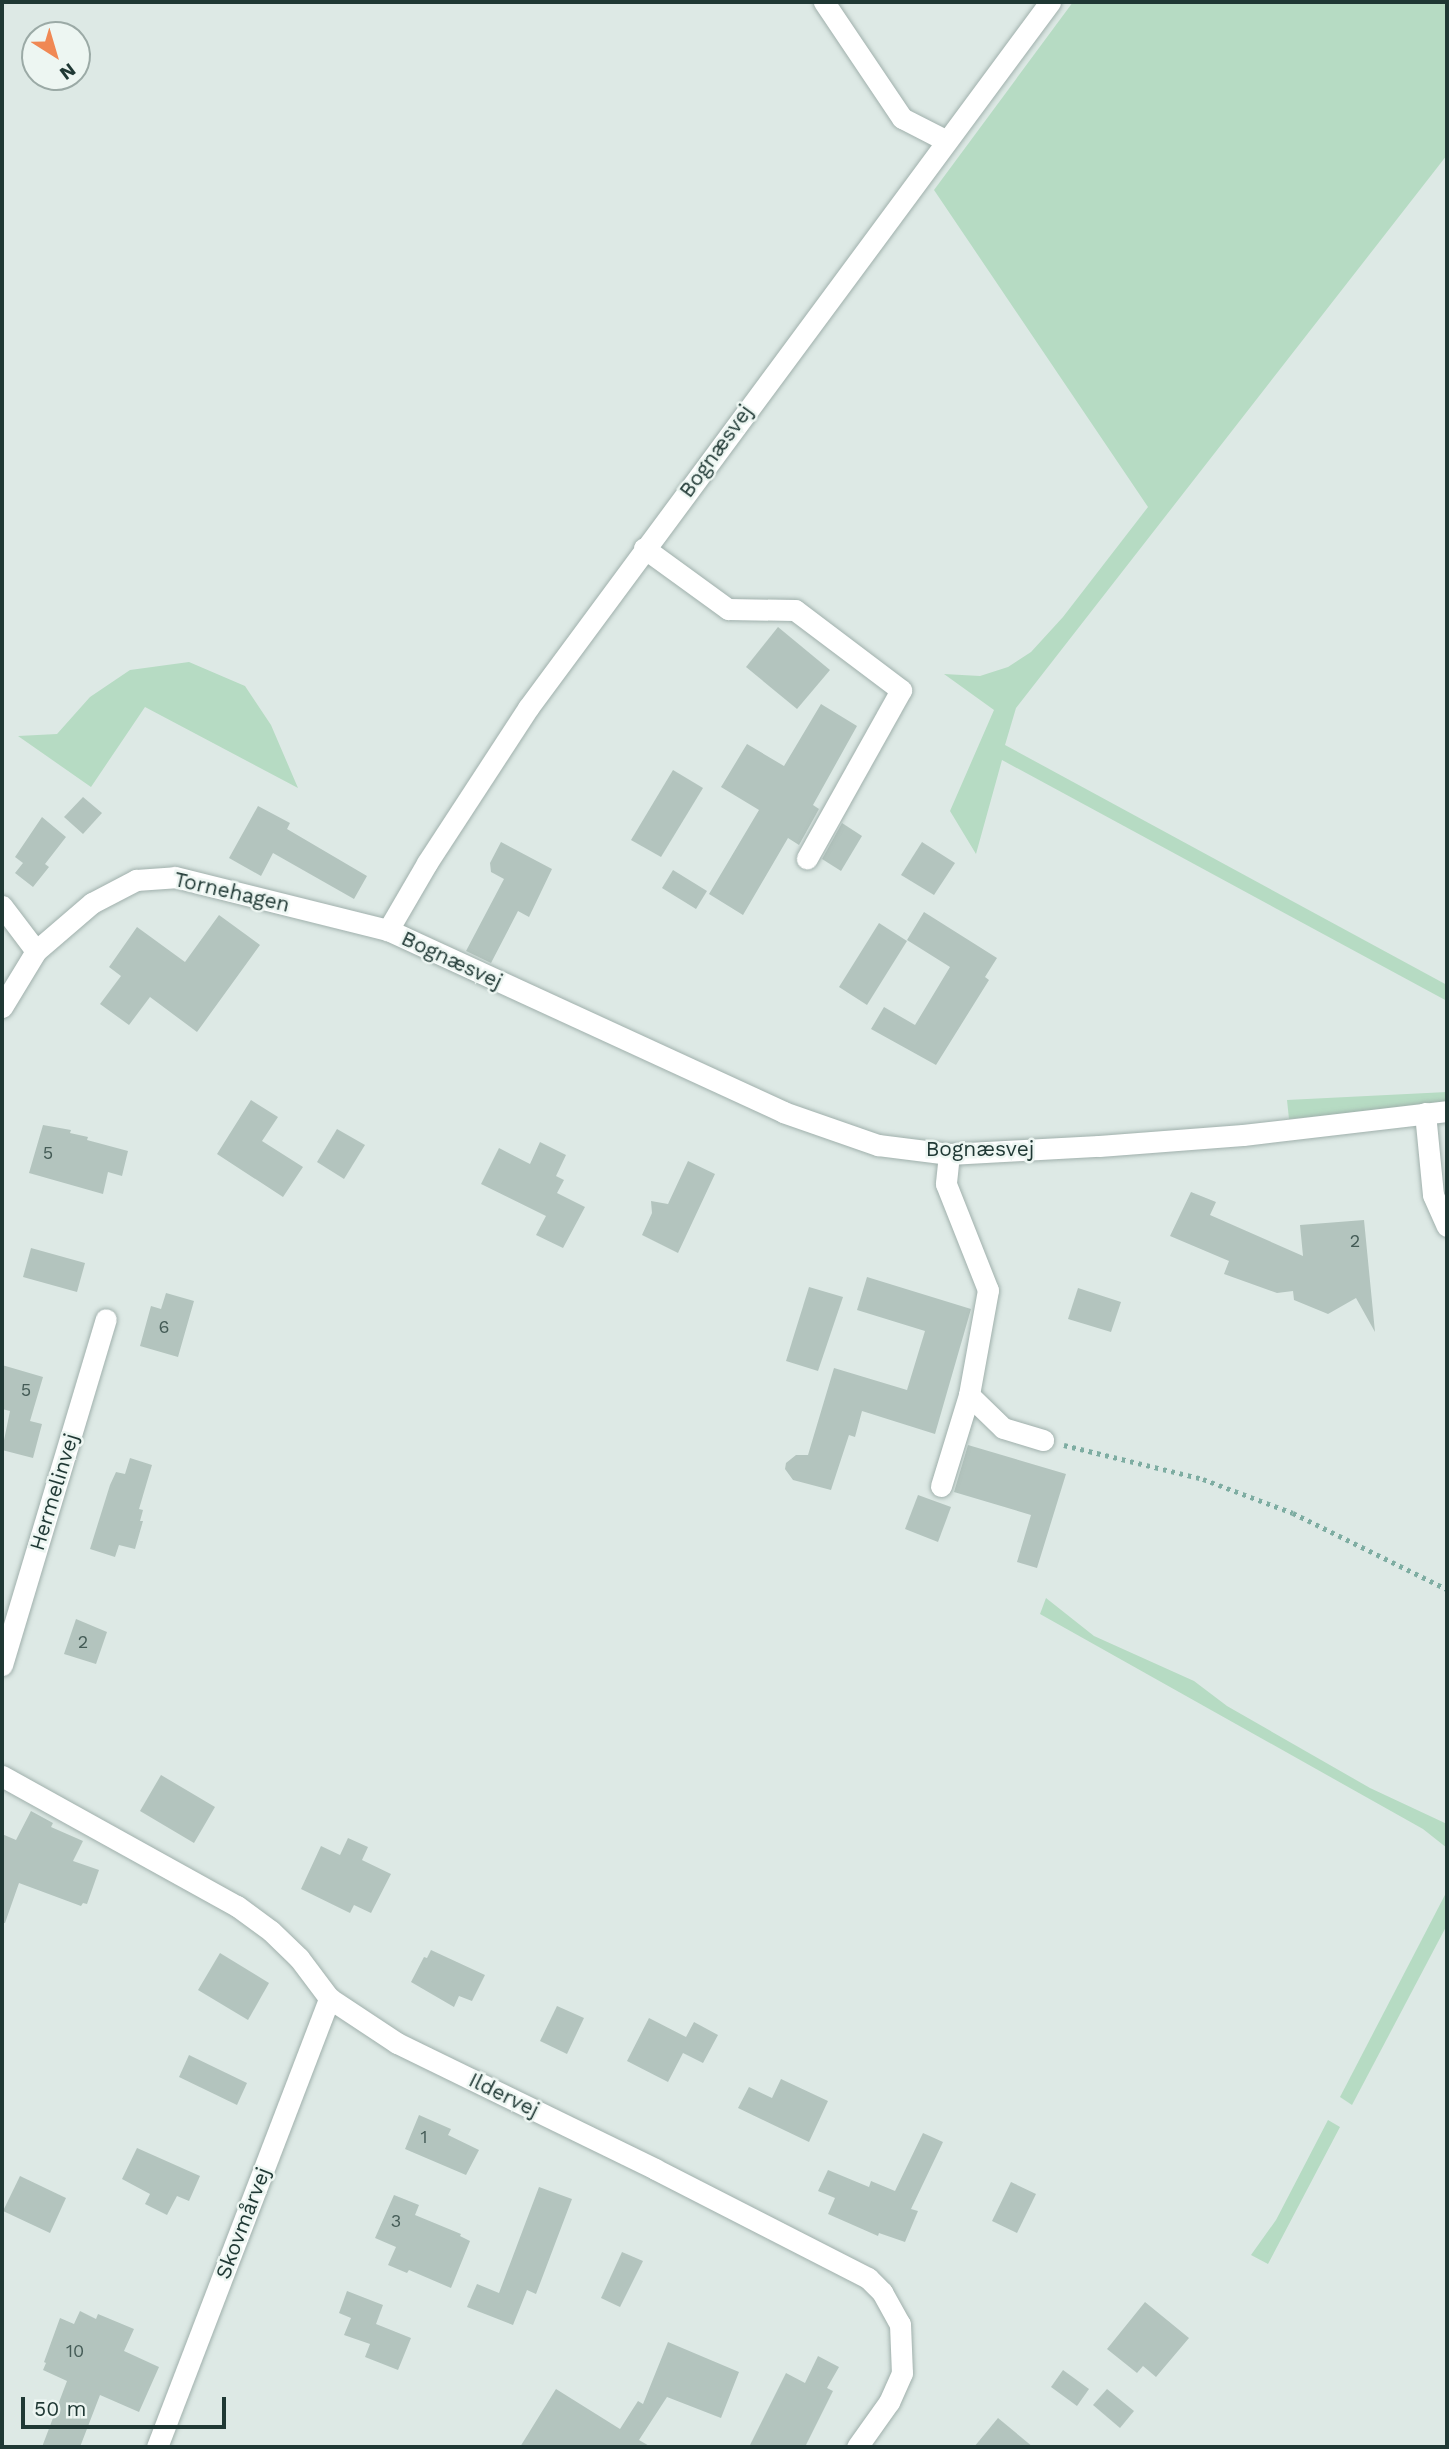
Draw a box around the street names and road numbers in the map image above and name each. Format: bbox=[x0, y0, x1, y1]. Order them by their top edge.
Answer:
street label: Bognæsvej bbox=[674, 400, 758, 502]
street label: Tornehagen bbox=[172, 866, 292, 918]
street label: Bognæsvej bbox=[397, 926, 507, 994]
street label: Bognæsvej bbox=[926, 1136, 1034, 1162]
street label: Hermelinvej bbox=[24, 1430, 84, 1554]
street label: Ildervej bbox=[465, 2067, 543, 2123]
street label: Skovmårvej bbox=[210, 2164, 276, 2282]

